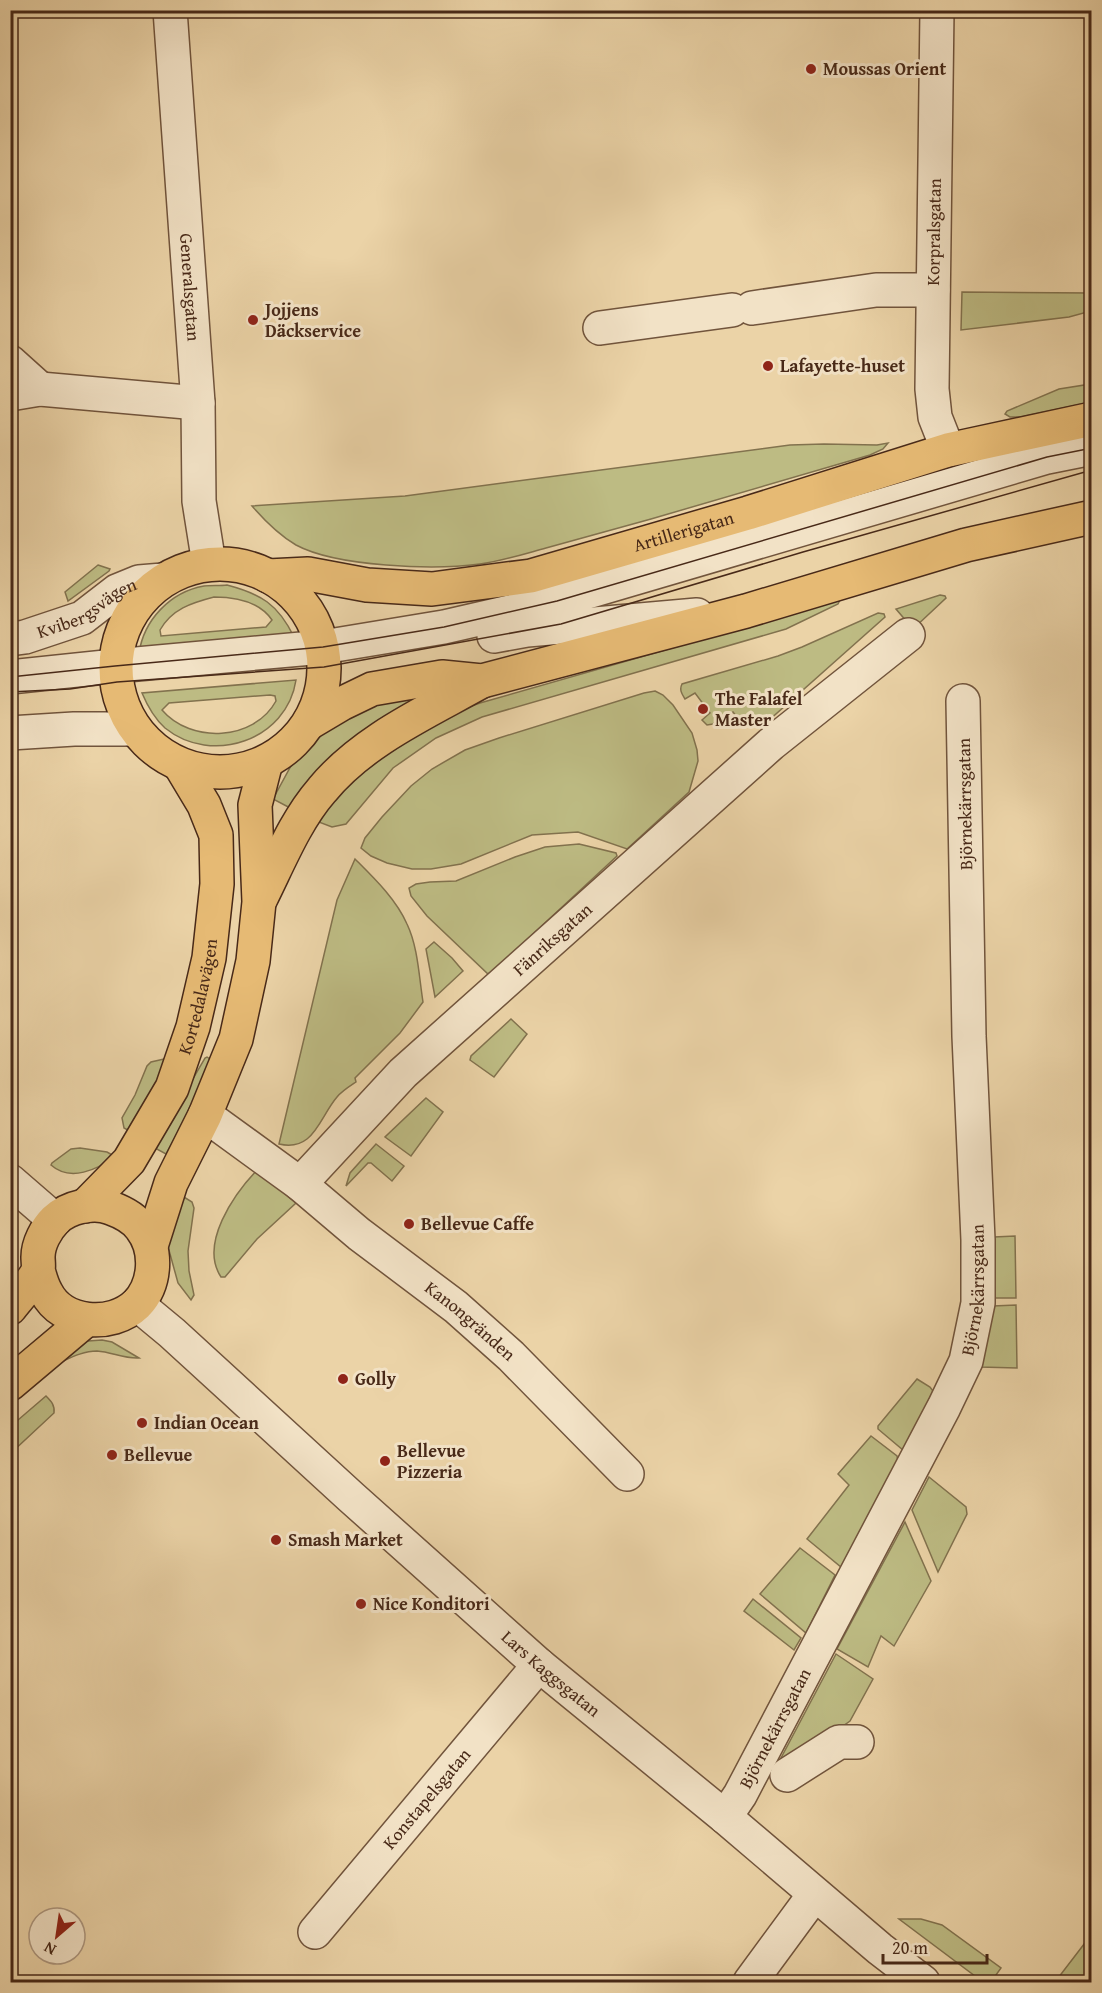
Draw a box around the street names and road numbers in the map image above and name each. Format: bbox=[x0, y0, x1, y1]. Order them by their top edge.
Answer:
street label: Korpralsgatan bbox=[919, 178, 948, 286]
street label: Generalsgatan bbox=[173, 232, 208, 342]
street label: Artillerigatan bbox=[630, 504, 737, 559]
street label: Kvibergsvägen bbox=[33, 570, 141, 645]
street label: Björnekärrsgatan bbox=[950, 738, 979, 870]
street label: Fänriksgatan bbox=[506, 896, 598, 982]
street label: Kortedalavägen bbox=[171, 937, 224, 1058]
street label: Björnekärrsgatan bbox=[953, 1223, 991, 1358]
street label: Kanongränden bbox=[419, 1274, 522, 1367]
street label: Lars Kaggsgatan bbox=[496, 1623, 607, 1723]
street label: Björnekärrsgatan bbox=[732, 1663, 817, 1793]
street label: Konstapelsgatan bbox=[376, 1742, 477, 1855]

